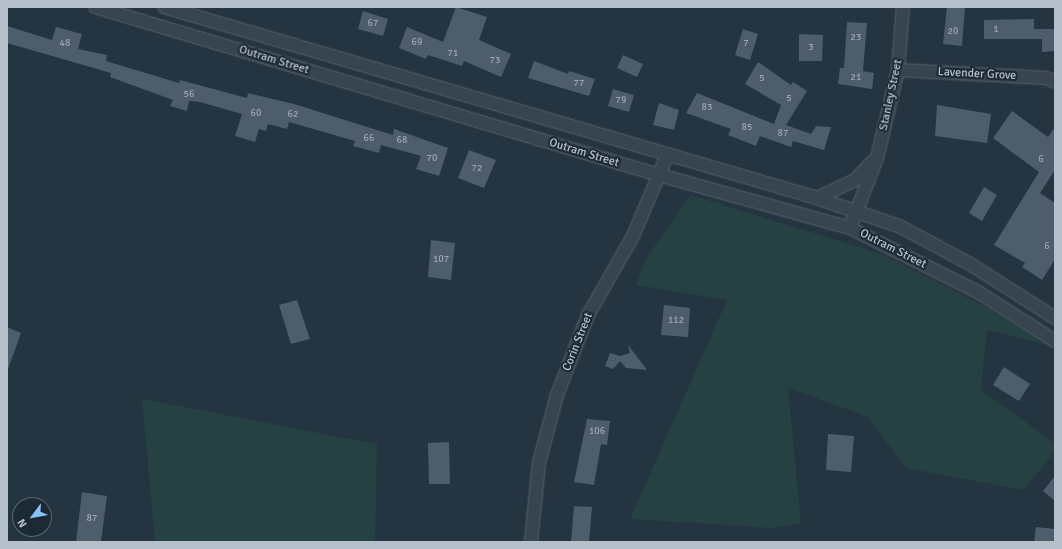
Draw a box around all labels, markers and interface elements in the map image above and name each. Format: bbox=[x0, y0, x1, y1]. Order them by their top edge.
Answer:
house number: 67 bbox=[368, 18, 378, 30]
house number: 1 bbox=[993, 24, 999, 36]
house number: 20 bbox=[948, 26, 958, 38]
house number: 23 bbox=[851, 32, 861, 44]
house number: 69 bbox=[412, 37, 422, 49]
house number: 48 bbox=[60, 38, 70, 50]
house number: 7 bbox=[743, 38, 749, 50]
house number: 3 bbox=[808, 42, 814, 54]
street label: Outram Street bbox=[237, 43, 311, 77]
house number: 71 bbox=[448, 48, 458, 60]
house number: 73 bbox=[490, 55, 500, 67]
street label: Stanley Street bbox=[876, 58, 906, 132]
street label: Lavender Grove bbox=[937, 65, 1017, 83]
house number: 21 bbox=[851, 72, 861, 84]
house number: 5 bbox=[759, 73, 765, 85]
house number: 77 bbox=[574, 78, 584, 90]
house number: 56 bbox=[184, 89, 194, 101]
house number: 5 bbox=[786, 93, 792, 105]
house number: 79 bbox=[616, 95, 626, 107]
house number: 83 bbox=[702, 102, 712, 114]
house number: 60 bbox=[251, 108, 261, 120]
house number: 62 bbox=[288, 109, 298, 121]
house number: 85 bbox=[742, 122, 752, 134]
house number: 87 bbox=[778, 128, 788, 140]
house number: 66 bbox=[364, 133, 374, 145]
house number: 68 bbox=[397, 135, 407, 147]
street label: Outram Street bbox=[547, 136, 621, 170]
house number: 70 bbox=[427, 153, 437, 165]
house number: 6 bbox=[1038, 154, 1044, 166]
house number: 72 bbox=[472, 163, 482, 175]
street label: Outram Street bbox=[857, 226, 929, 272]
house number: 6 bbox=[1044, 241, 1050, 253]
house number: 107 bbox=[433, 254, 449, 266]
street label: Corin Street bbox=[560, 311, 596, 373]
house number: 112 bbox=[668, 315, 684, 327]
house number: 106 bbox=[589, 426, 605, 438]
north arrow bbox=[12, 497, 52, 537]
house number: 87 bbox=[87, 513, 97, 525]
text: N bbox=[15, 516, 30, 530]

